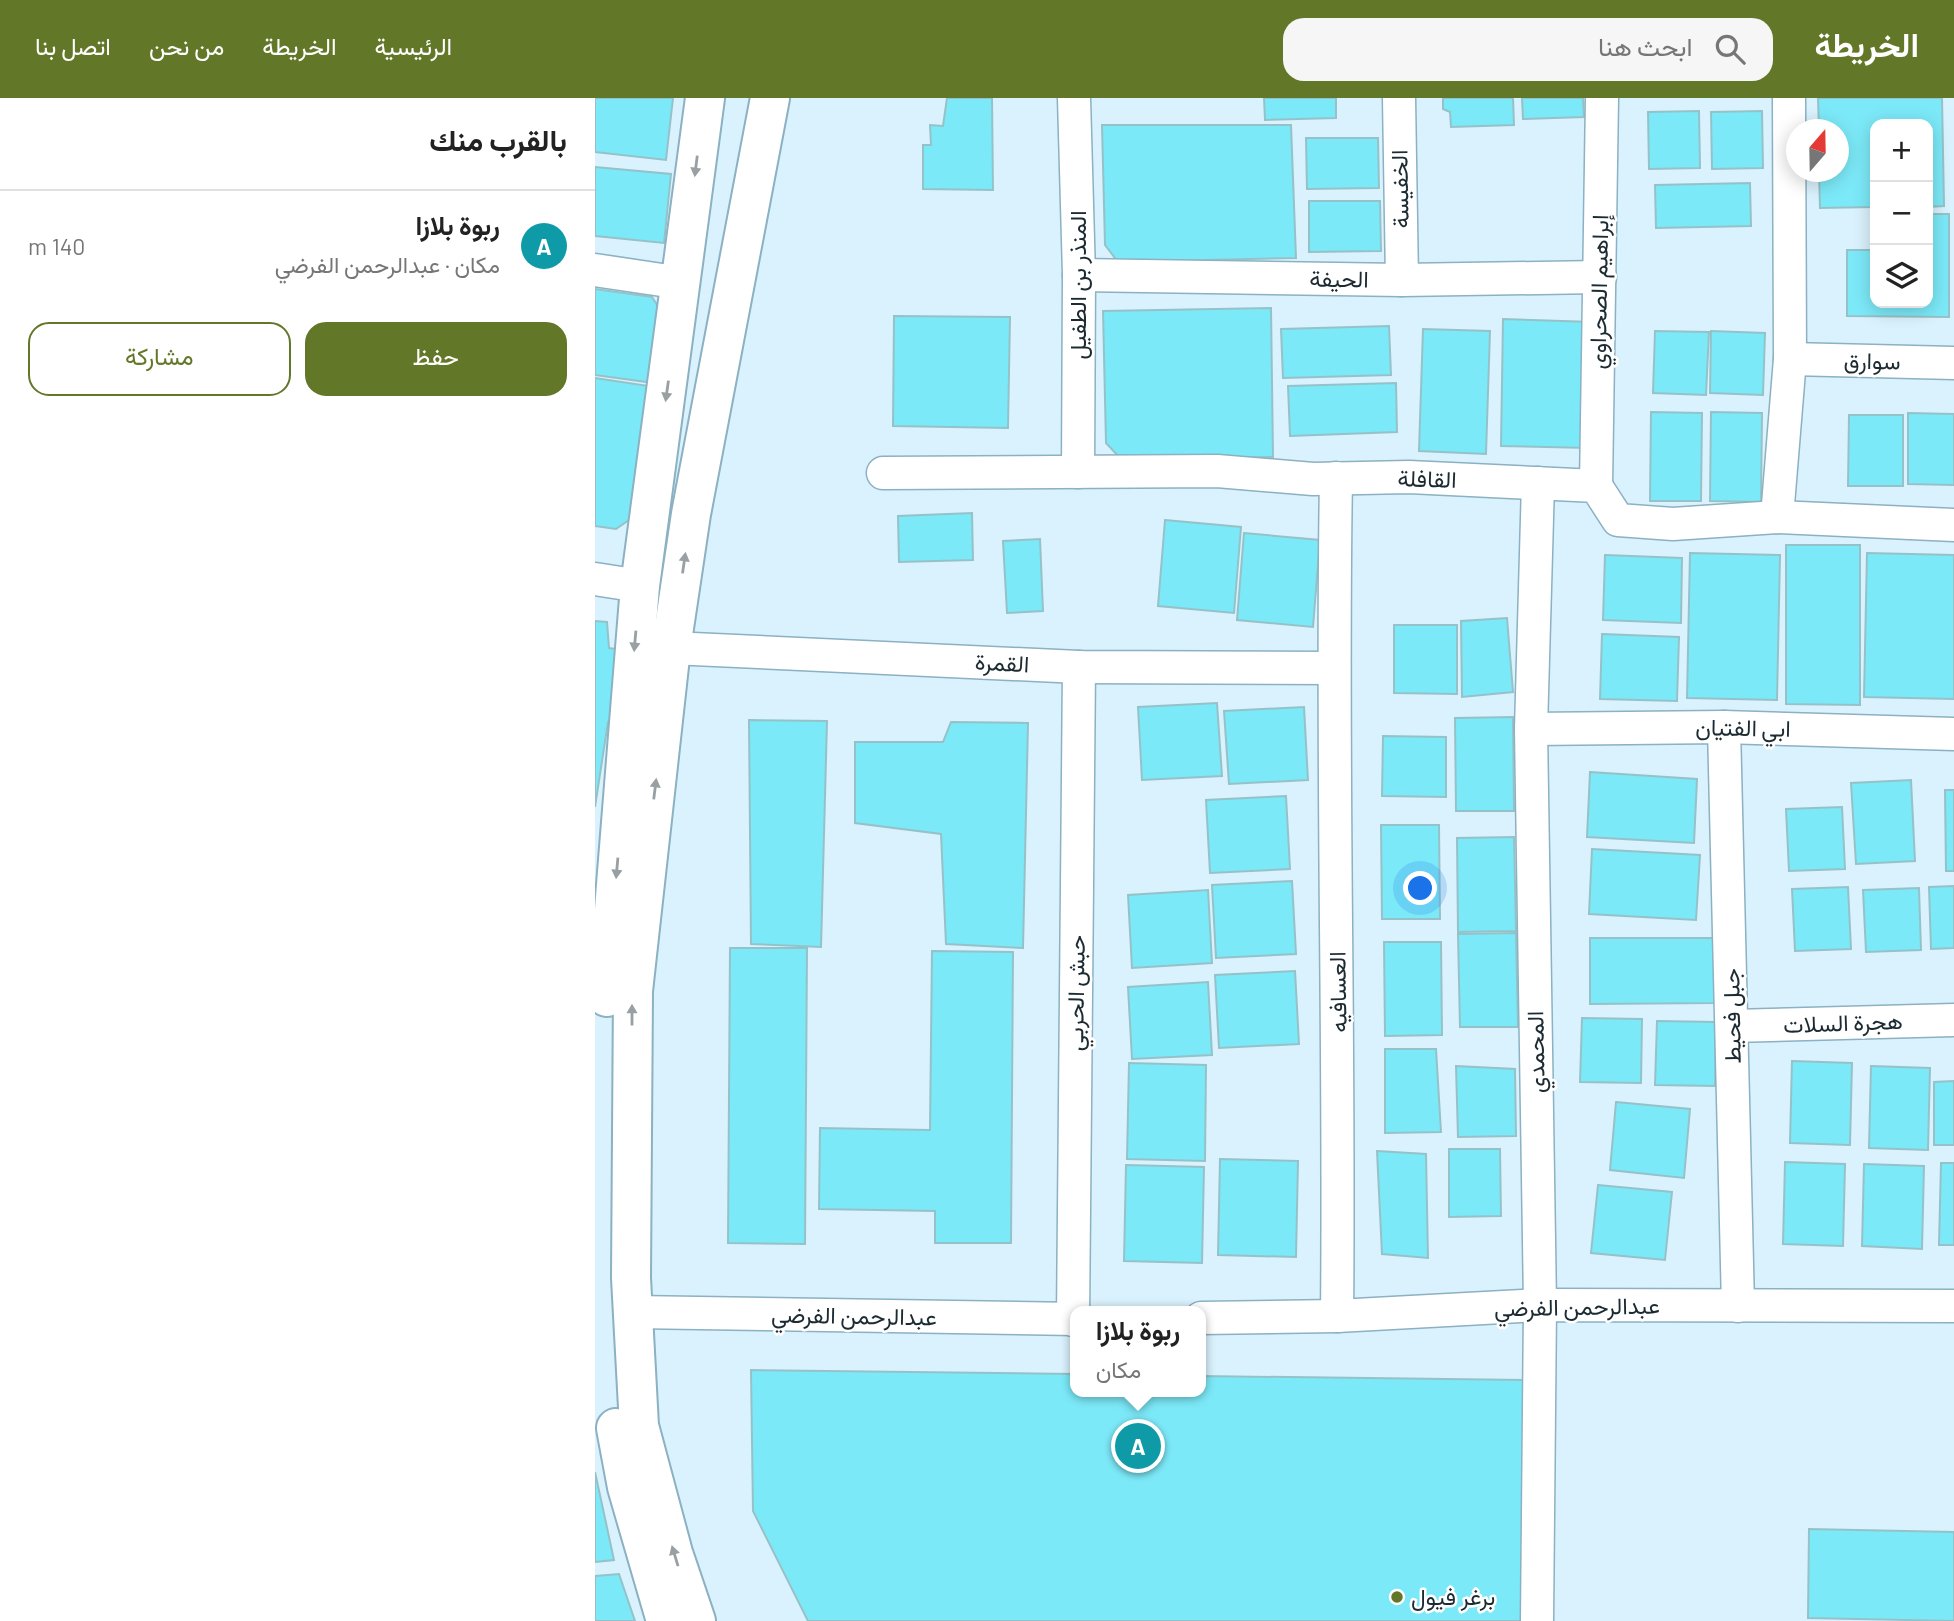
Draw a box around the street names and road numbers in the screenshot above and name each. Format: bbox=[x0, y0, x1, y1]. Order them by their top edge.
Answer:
street label: الخفيسة bbox=[1384, 149, 1414, 229]
street label: المنذر بن الطفيل bbox=[1063, 210, 1093, 360]
street label: إبراهيم الصحراوي bbox=[1583, 214, 1619, 370]
street label: الحيفة bbox=[1309, 263, 1369, 293]
street label: سوارق bbox=[1843, 346, 1901, 376]
street label: القافلة bbox=[1397, 463, 1457, 493]
street label: القمرة bbox=[974, 647, 1030, 679]
street label: ابي الفتيان bbox=[1695, 712, 1791, 748]
street label: حبش الحربي bbox=[1060, 935, 1096, 1051]
street label: العسافيه bbox=[1322, 951, 1352, 1033]
street label: جبل فحيط bbox=[1716, 968, 1747, 1064]
street label: هجرة السلات bbox=[1783, 1006, 1903, 1040]
street label: المحمدي bbox=[1520, 1010, 1556, 1093]
street label: عبدالرحمن الفرضي bbox=[1494, 1291, 1660, 1327]
street label: عبدالرحمن الفرضي bbox=[771, 1300, 937, 1336]

